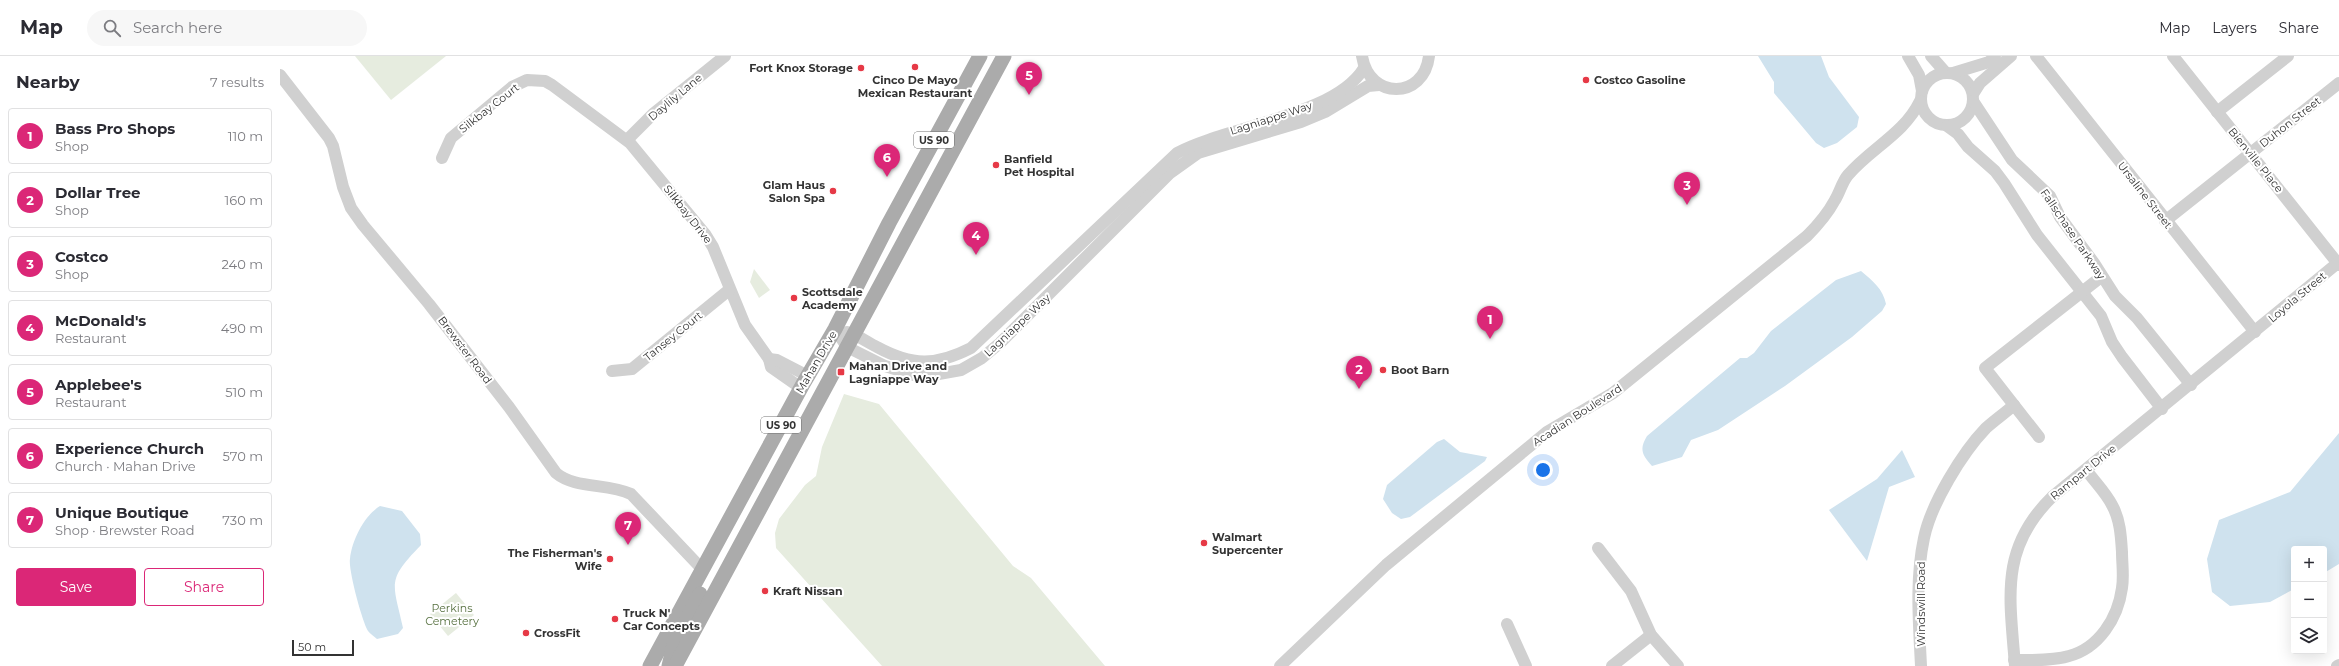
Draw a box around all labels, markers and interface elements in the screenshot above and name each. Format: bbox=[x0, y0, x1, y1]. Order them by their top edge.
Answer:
search box bbox=[87, 10, 367, 46]
text: Map bbox=[20, 16, 63, 39]
icon: search bbox=[101, 17, 123, 39]
text: Search here bbox=[133, 18, 222, 37]
text: Map bbox=[2159, 19, 2190, 37]
text: Layers bbox=[2212, 19, 2257, 37]
text: Share bbox=[2279, 19, 2319, 37]
place label: Fort Knox Storage bbox=[749, 61, 853, 75]
marker: Cinco De Mayo Mexican Restaurant bbox=[910, 62, 920, 72]
pin: 5 bbox=[1016, 62, 1042, 95]
marker: Fort Knox Storage bbox=[856, 63, 866, 73]
street label: Daylily Lane bbox=[645, 70, 705, 124]
text: Nearby bbox=[16, 72, 80, 92]
place label: Cinco De Mayo Mexican Restaurant bbox=[858, 73, 972, 100]
place label: Costco Gasoline bbox=[1594, 73, 1686, 87]
text: 7 results bbox=[210, 74, 264, 90]
marker: Costco Gasoline bbox=[1581, 75, 1591, 85]
street label: Silkbay Court bbox=[456, 80, 522, 136]
street label: Duhon Street bbox=[2256, 93, 2324, 150]
street label: Lagniappe Way bbox=[1228, 98, 1314, 138]
text: Bass Pro Shops bbox=[55, 119, 175, 138]
street label: Bienville Place bbox=[2225, 125, 2287, 196]
text: 1 bbox=[27, 128, 33, 144]
text: 110 m bbox=[228, 128, 263, 144]
road number: US 90 bbox=[914, 132, 954, 148]
text: Shop bbox=[55, 138, 89, 154]
pin: 6 bbox=[874, 144, 900, 177]
place label: Banfield Pet Hospital bbox=[1004, 152, 1074, 179]
street label: Ursaline Street bbox=[2115, 159, 2176, 232]
marker: Banfield Pet Hospital bbox=[991, 160, 1001, 170]
pin: 3 bbox=[1674, 172, 1700, 205]
place label: Glam Haus Salon Spa bbox=[763, 178, 825, 205]
street label: Silkbay Drive bbox=[661, 182, 715, 246]
text: Dollar Tree bbox=[55, 183, 141, 202]
marker: Glam Haus Salon Spa bbox=[828, 186, 838, 196]
street label: Fallschase Parkway bbox=[2038, 186, 2108, 282]
text: 2 bbox=[26, 192, 34, 208]
text: 160 m bbox=[225, 192, 263, 208]
text: Shop bbox=[55, 202, 89, 218]
pin: 4 bbox=[963, 222, 989, 255]
text: Costco bbox=[55, 247, 108, 266]
text: 3 bbox=[26, 256, 34, 272]
text: 240 m bbox=[222, 256, 263, 272]
text: Shop bbox=[55, 266, 89, 282]
street label: Loyola Street bbox=[2265, 268, 2329, 325]
place label: Scottsdale Academy bbox=[801, 285, 863, 312]
street label: Lagniappe Way bbox=[981, 291, 1053, 359]
marker: Scottsdale Academy bbox=[789, 293, 799, 303]
pin: 1 bbox=[1477, 306, 1503, 339]
street label: Tansey Court bbox=[641, 308, 706, 364]
text: McDonald's bbox=[55, 311, 146, 330]
street label: Brewster Road bbox=[435, 313, 495, 387]
text: 4 bbox=[26, 320, 34, 336]
text: 490 m bbox=[221, 320, 263, 336]
street label: Mahan Drive bbox=[792, 328, 840, 396]
text: Restaurant bbox=[55, 330, 126, 346]
pin: 2 bbox=[1346, 356, 1372, 389]
place label: Mahan Drive and Lagniappe Way bbox=[849, 359, 947, 386]
place label: Boot Barn bbox=[1391, 363, 1449, 377]
marker: Boot Barn bbox=[1378, 365, 1388, 375]
marker: Mahan Drive and Lagniappe Way bbox=[836, 367, 846, 377]
text: Applebee's bbox=[55, 375, 142, 394]
street label: Acadian Boulevard bbox=[1530, 381, 1624, 449]
text: 5 bbox=[26, 384, 34, 400]
text: 510 m bbox=[225, 384, 263, 400]
text: Restaurant bbox=[55, 394, 126, 410]
road number: US 90 bbox=[761, 417, 801, 433]
text: Experience Church bbox=[55, 439, 204, 458]
street label: Rampart Drive bbox=[2047, 441, 2119, 503]
text: 6 bbox=[26, 448, 34, 464]
text: 570 m bbox=[223, 448, 263, 464]
text: Church · Mahan Drive bbox=[55, 458, 196, 474]
your location bbox=[1533, 460, 1553, 480]
text: Unique Boutique bbox=[55, 503, 189, 522]
text: 7 bbox=[26, 512, 34, 528]
text: 730 m bbox=[222, 512, 263, 528]
pin: 7 bbox=[615, 512, 641, 545]
text: Shop · Brewster Road bbox=[55, 522, 195, 538]
place label: Walmart Supercenter bbox=[1212, 530, 1283, 557]
marker: Walmart Supercenter bbox=[1199, 538, 1209, 548]
place label: The Fisherman's Wife bbox=[508, 546, 602, 573]
map controls bbox=[2291, 546, 2327, 654]
button: + bbox=[2291, 546, 2327, 582]
marker: The Fisherman's Wife bbox=[605, 554, 615, 564]
street label: Windswill Road bbox=[1914, 561, 1928, 647]
button: Save bbox=[16, 568, 136, 606]
button: Share bbox=[144, 568, 264, 606]
button: − bbox=[2291, 582, 2327, 618]
place label: Kraft Nissan bbox=[773, 584, 843, 598]
marker: Kraft Nissan bbox=[760, 586, 770, 596]
park label: Perkins Cemetery bbox=[425, 601, 479, 628]
place label: Truck N' Car Concepts bbox=[623, 606, 700, 633]
marker: Truck N' Car Concepts bbox=[610, 614, 620, 624]
button: layers bbox=[2291, 618, 2327, 654]
place label: CrossFit bbox=[534, 626, 581, 640]
marker: CrossFit bbox=[521, 628, 531, 638]
scale bar bbox=[292, 638, 354, 657]
text: 50 m bbox=[298, 640, 326, 654]

